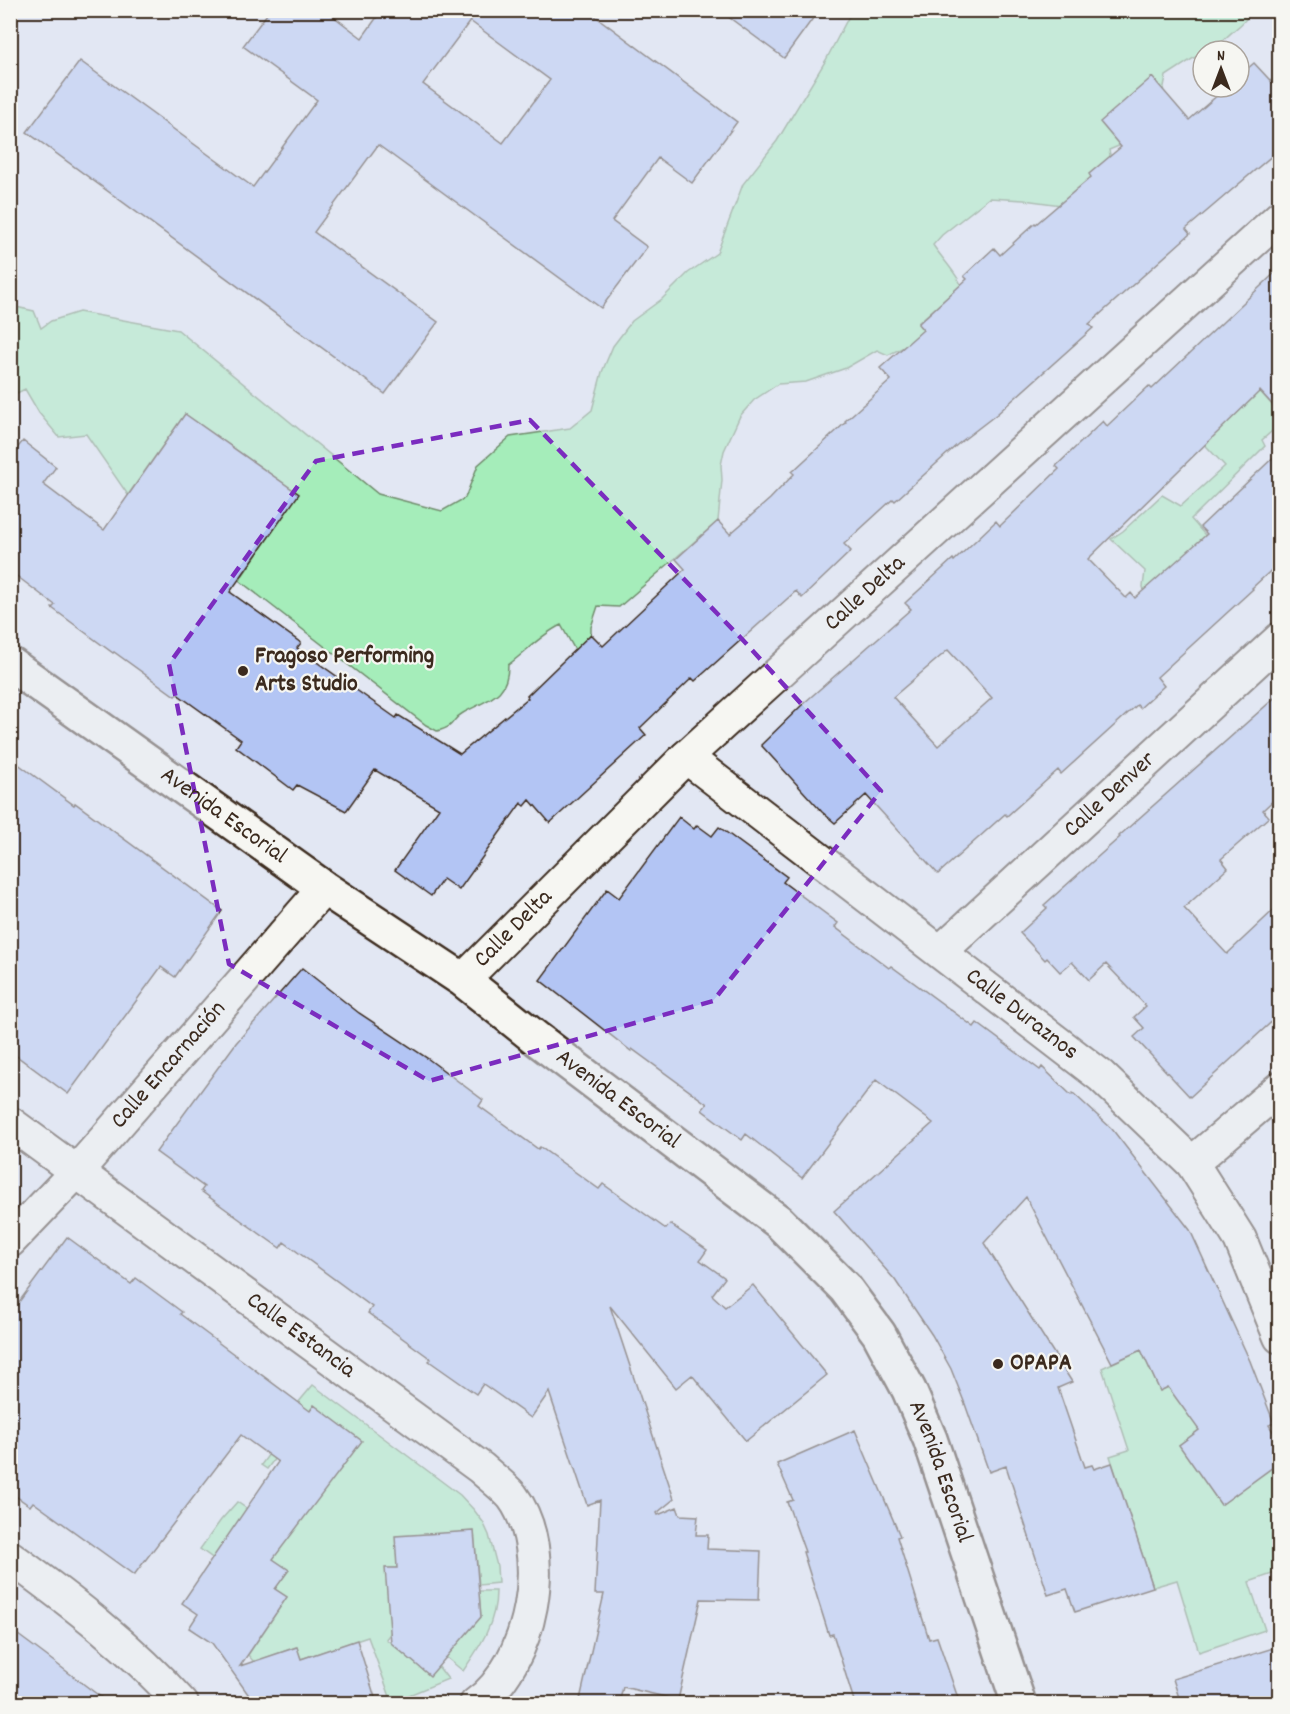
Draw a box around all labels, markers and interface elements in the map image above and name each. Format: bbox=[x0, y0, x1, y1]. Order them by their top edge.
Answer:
north arrow bbox=[1191, 39, 1251, 99]
text: N bbox=[1217, 45, 1225, 68]
street label: Calle Delta bbox=[817, 547, 914, 640]
place label: Fragoso Performing Arts Studio bbox=[255, 640, 434, 702]
marker: Fragoso Performing Arts Studio bbox=[236, 664, 250, 678]
street label: Calle Denver bbox=[1057, 744, 1164, 846]
street label: Avenida Escorial bbox=[153, 759, 294, 873]
street label: Calle Delta bbox=[467, 881, 562, 976]
street label: Calle Duraznos bbox=[958, 960, 1085, 1069]
street label: Calle Encarnación bbox=[103, 994, 235, 1137]
street label: Avenida Escorial bbox=[548, 1041, 687, 1159]
street label: Calle Estancia bbox=[239, 1284, 363, 1388]
place label: OPAPA bbox=[1010, 1347, 1072, 1381]
marker: OPAPA bbox=[991, 1357, 1005, 1371]
street label: Avenida Escorial bbox=[899, 1395, 981, 1548]

